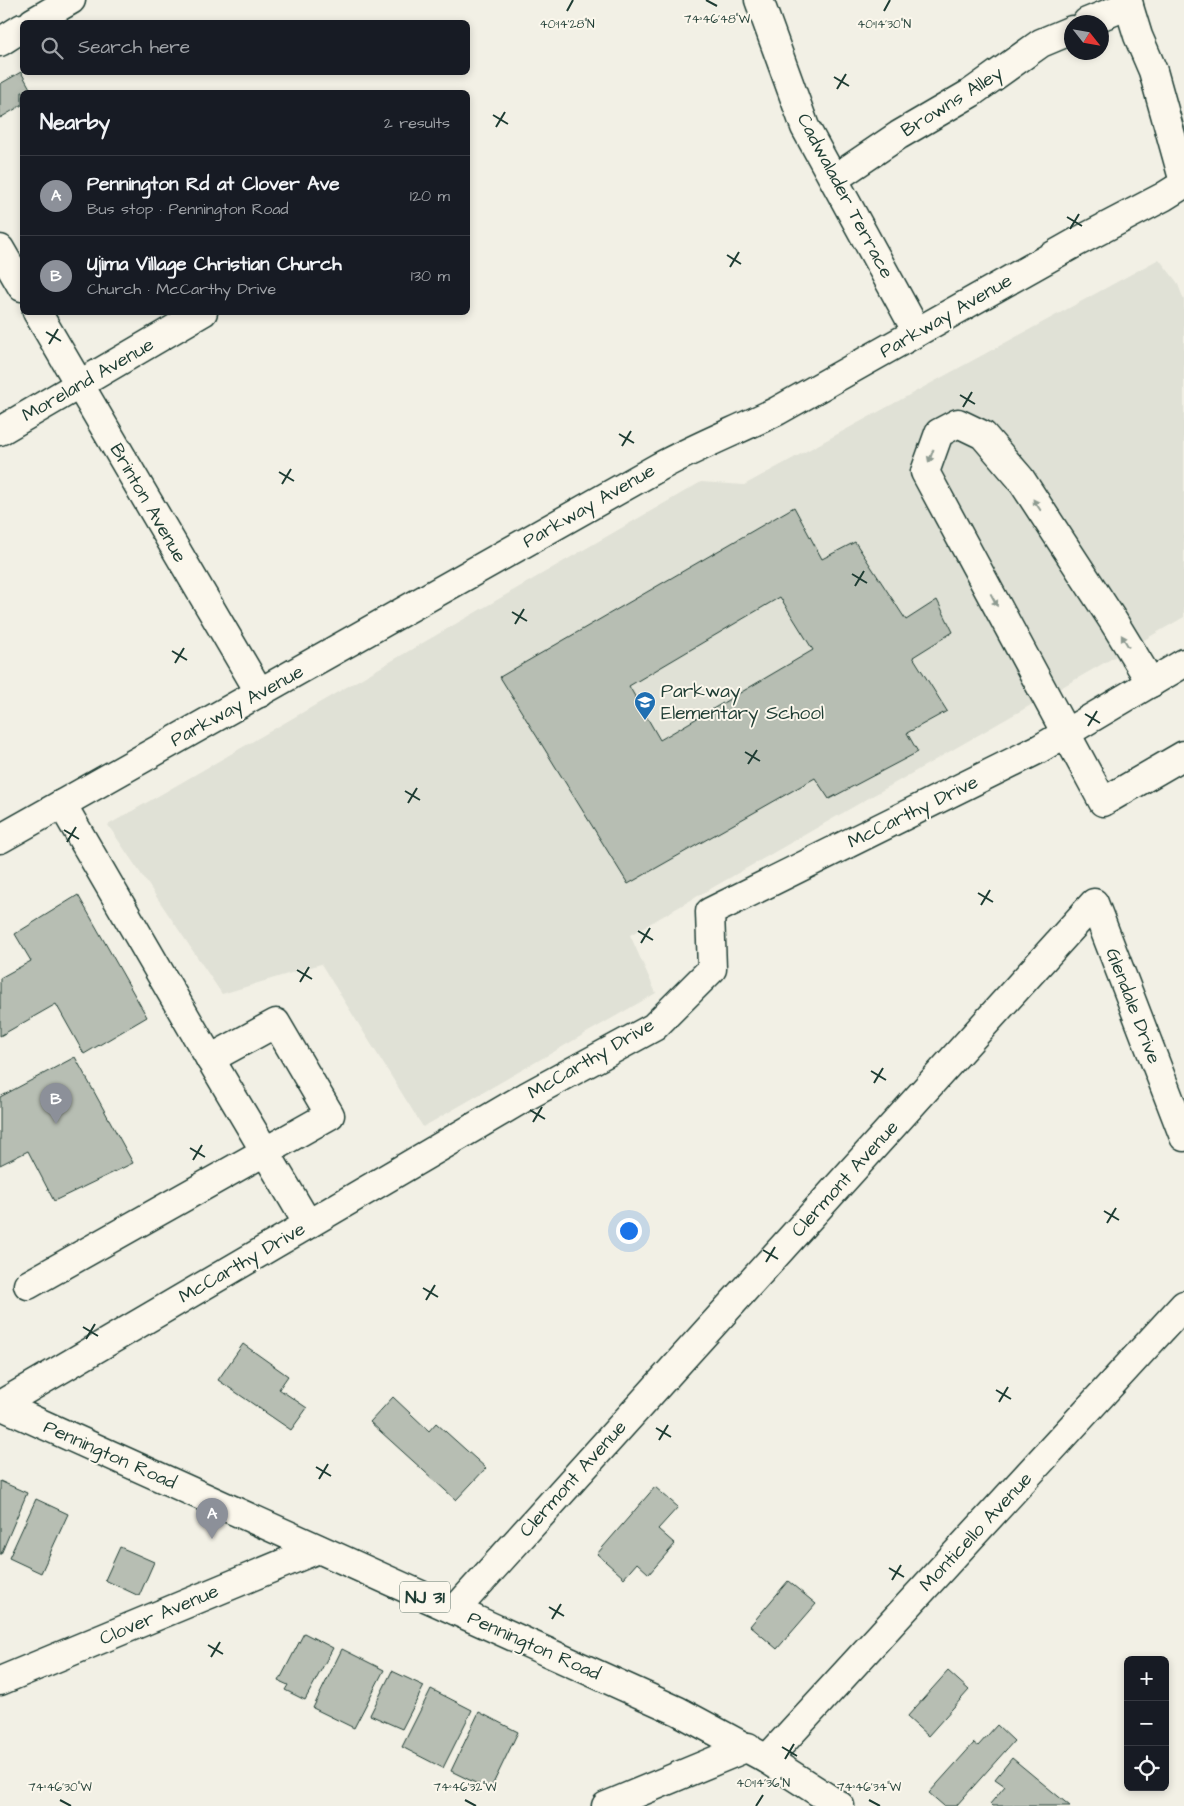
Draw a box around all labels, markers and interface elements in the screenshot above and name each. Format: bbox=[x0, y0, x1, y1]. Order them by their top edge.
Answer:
text: 74°46'48"W bbox=[684, 11, 751, 28]
north arrow bbox=[1064, 15, 1109, 60]
text: 40°14'28"N bbox=[539, 16, 595, 33]
text: 40°14'30"N bbox=[857, 16, 912, 33]
search box bbox=[20, 20, 470, 75]
icon: search bbox=[38, 34, 66, 62]
text: Search here bbox=[78, 34, 190, 61]
street label: Browns Alley bbox=[896, 60, 1009, 145]
text: Nearby bbox=[40, 108, 110, 137]
street label: Cadwalader Terrace bbox=[790, 109, 900, 283]
text: 2 results bbox=[384, 112, 450, 134]
text: Pennington Rd at Clover Ave bbox=[87, 171, 340, 198]
text: A bbox=[51, 185, 61, 207]
text: 120 m bbox=[410, 185, 450, 207]
text: Bus stop · Pennington Road bbox=[87, 198, 289, 220]
text: Ujima Village Christian Church bbox=[87, 251, 342, 278]
text: B bbox=[50, 265, 62, 287]
text: 130 m bbox=[411, 265, 450, 287]
street label: Parkway Avenue bbox=[875, 267, 1018, 366]
text: Church · McCarthy Drive bbox=[87, 278, 276, 300]
street label: Moreland Avenue bbox=[17, 331, 159, 429]
street label: Brinton Avenue bbox=[103, 438, 193, 568]
one-way arrow bbox=[927, 449, 935, 464]
street label: Parkway Avenue bbox=[518, 457, 661, 556]
one-way arrow bbox=[1032, 498, 1042, 512]
one-way arrow bbox=[990, 593, 998, 607]
one-way arrow bbox=[1121, 635, 1130, 648]
street label: Parkway Avenue bbox=[165, 658, 309, 755]
place label: Parkway Elementary School bbox=[661, 678, 824, 728]
school or university icon: Parkway Elementary School bbox=[633, 690, 657, 721]
street label: McCarthy Drive bbox=[843, 769, 983, 856]
street label: Glendale Drive bbox=[1099, 944, 1167, 1068]
street label: McCarthy Drive bbox=[523, 1012, 660, 1107]
pin: B bbox=[40, 1083, 72, 1124]
street label: Clermont Avenue bbox=[785, 1115, 905, 1243]
street label: McCarthy Drive bbox=[174, 1216, 311, 1311]
your location bbox=[616, 1218, 642, 1244]
street label: Pennington Road bbox=[39, 1414, 181, 1497]
street label: Clermont Avenue bbox=[513, 1415, 633, 1543]
street label: Monticello Avenue bbox=[913, 1466, 1039, 1598]
pin: A bbox=[196, 1498, 228, 1539]
street label: Clover Avenue bbox=[95, 1578, 223, 1652]
road number: NJ 31 bbox=[400, 1581, 450, 1612]
street label: Pennington Road bbox=[463, 1605, 605, 1688]
map controls bbox=[1124, 1656, 1169, 1791]
button: + bbox=[1124, 1656, 1169, 1701]
button: − bbox=[1124, 1701, 1169, 1746]
button: locate bbox=[1124, 1746, 1169, 1791]
text: 40°14'36"N bbox=[736, 1775, 790, 1792]
text: 74°46'30"W bbox=[28, 1779, 93, 1796]
text: 74°46'32"W bbox=[434, 1779, 497, 1796]
text: 74°46'34"W bbox=[837, 1779, 902, 1796]

